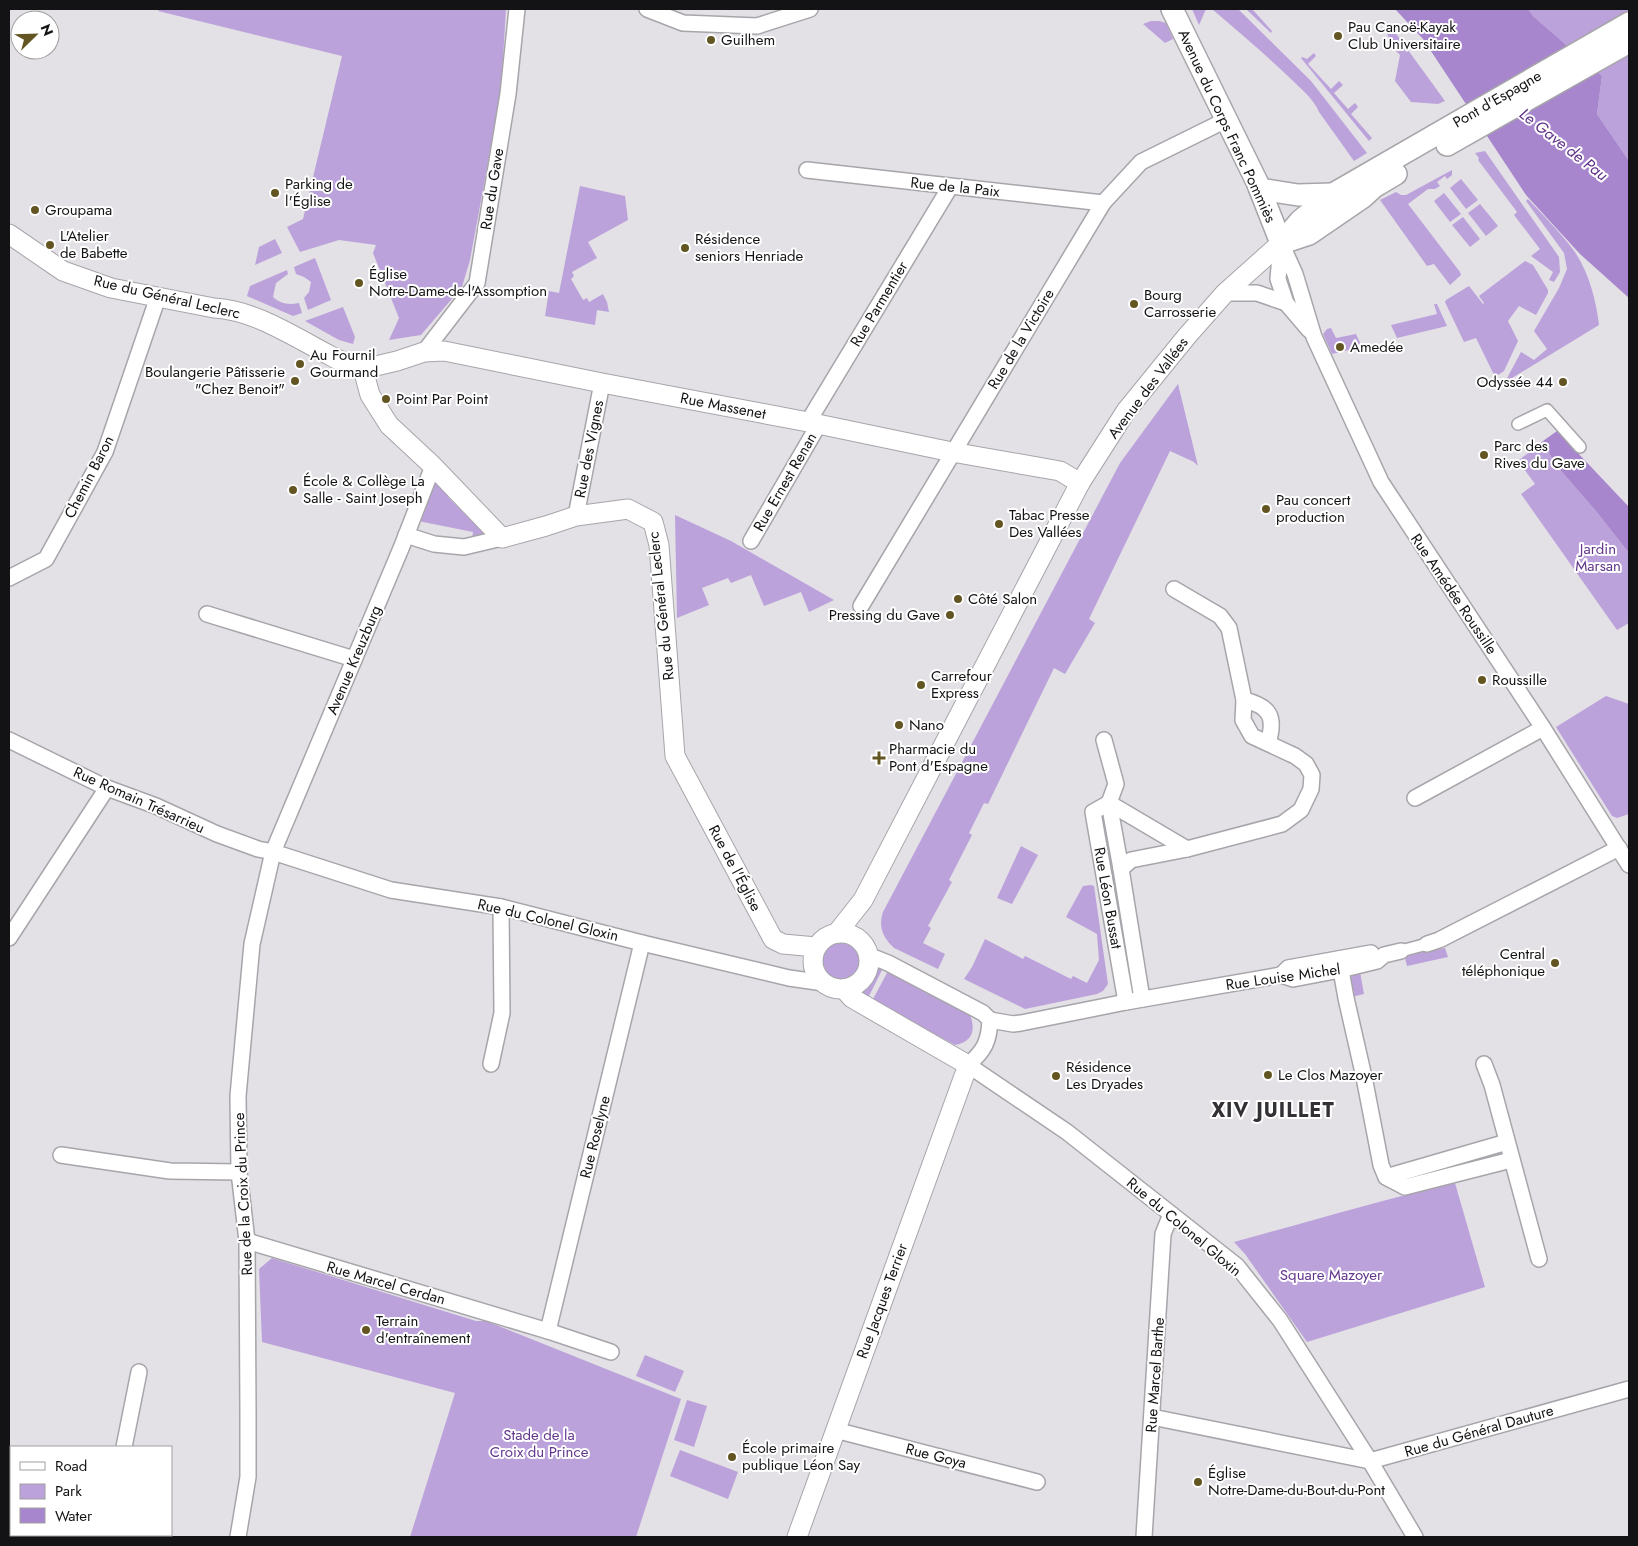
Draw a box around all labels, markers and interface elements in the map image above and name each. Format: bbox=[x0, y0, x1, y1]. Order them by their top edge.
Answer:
north arrow bbox=[10, 10, 60, 60]
place label: Pau Canoë-Kayak Club Universitaire bbox=[1348, 16, 1461, 55]
text: N bbox=[36, 21, 58, 39]
street label: Avenue du Corps Franc Pommiès bbox=[1172, 26, 1282, 226]
place label: Guilhem bbox=[721, 29, 775, 51]
marker: Pau Canoë-Kayak Club Universitaire bbox=[1332, 30, 1344, 42]
marker: Guilhem bbox=[705, 34, 717, 46]
street label: Pont d'Espagne bbox=[1449, 65, 1546, 133]
water label: Le Gave de Pau bbox=[1515, 102, 1613, 186]
street label: Rue du Gave bbox=[475, 146, 509, 231]
street label: Rue de la Paix bbox=[909, 171, 1001, 203]
place label: Parking de l'Église bbox=[285, 173, 353, 212]
marker: Parking de l'Église bbox=[269, 187, 281, 199]
place label: Groupama bbox=[45, 199, 112, 221]
marker: Groupama bbox=[29, 204, 41, 216]
place label: L'Atelier de Babette bbox=[60, 225, 128, 264]
place label: Résidence seniors Henriade bbox=[695, 228, 804, 267]
marker: L'Atelier de Babette bbox=[44, 239, 56, 251]
marker: Résidence seniors Henriade bbox=[679, 242, 691, 254]
street label: Rue Parmentier bbox=[845, 256, 914, 351]
place label: Église Notre-Dame-de-l'Assomption bbox=[369, 263, 547, 302]
street label: Rue du Général Leclerc bbox=[92, 269, 242, 325]
marker: Église Notre-Dame-de-l'Assomption bbox=[353, 277, 365, 289]
street label: Rue de la Victoire bbox=[982, 284, 1060, 393]
place label: Bourg Carrosserie bbox=[1144, 284, 1217, 323]
marker: Bourg Carrosserie bbox=[1128, 298, 1140, 310]
street label: Avenue des Vallées bbox=[1102, 333, 1194, 443]
place label: Amedée bbox=[1350, 336, 1404, 358]
marker: Amedée bbox=[1334, 341, 1346, 353]
place label: Au Fournil Gourmand bbox=[310, 344, 378, 383]
marker: Au Fournil Gourmand bbox=[294, 358, 306, 370]
place label: Boulangerie Pâtisserie "Chez Benoit" bbox=[145, 361, 285, 400]
place label: Odyssée 44 bbox=[1476, 371, 1553, 393]
marker: Boulangerie Pâtisserie "Chez Benoit" bbox=[289, 375, 301, 387]
marker: Odyssée 44 bbox=[1557, 376, 1569, 388]
street label: Rue Massenet bbox=[678, 387, 768, 425]
place label: Point Par Point bbox=[396, 388, 488, 410]
marker: Point Par Point bbox=[380, 393, 392, 405]
street label: Rue des Vignes bbox=[569, 398, 609, 500]
street label: Rue Ernest Renan bbox=[748, 429, 822, 535]
street label: Chemin Baron bbox=[59, 432, 119, 522]
place label: Parc des Rives du Gave bbox=[1494, 435, 1585, 474]
marker: Parc des Rives du Gave bbox=[1478, 449, 1490, 461]
place label: École & Collège La Salle - Saint Joseph bbox=[303, 470, 425, 509]
marker: École & Collège La Salle - Saint Joseph bbox=[287, 484, 299, 496]
place label: Pau concert production bbox=[1276, 489, 1351, 528]
marker: Pau concert production bbox=[1260, 503, 1272, 515]
place label: Tabac Presse Des Vallées bbox=[1009, 504, 1090, 543]
marker: Tabac Presse Des Vallées bbox=[993, 518, 1005, 530]
street label: Rue Amédée Roussille bbox=[1405, 529, 1503, 659]
street label: Rue du Général Leclerc bbox=[642, 530, 680, 682]
park label: Jardin Marsan bbox=[1575, 538, 1621, 577]
place label: Côté Salon bbox=[968, 588, 1037, 610]
marker: Côté Salon bbox=[952, 593, 964, 605]
street label: Avenue Kreuzburg bbox=[321, 602, 387, 718]
place label: Pressing du Gave bbox=[829, 604, 940, 626]
marker: Pressing du Gave bbox=[944, 609, 956, 621]
place label: Carrefour Express bbox=[931, 665, 993, 704]
place label: Roussille bbox=[1492, 669, 1547, 691]
marker: Roussille bbox=[1476, 674, 1488, 686]
marker: Carrefour Express bbox=[915, 679, 927, 691]
place label: Nano bbox=[909, 714, 944, 736]
marker: Nano bbox=[893, 719, 905, 731]
place label: Pharmacie du Pont d'Espagne bbox=[889, 738, 988, 777]
marker: Pharmacie du Pont d'Espagne bbox=[873, 752, 885, 764]
street label: Rue Romain Trésarrieu bbox=[70, 761, 208, 839]
street label: Rue de l'Église bbox=[703, 821, 767, 915]
street label: Rue Léon Bussat bbox=[1088, 846, 1128, 951]
street label: Rue du Colonel Gloxin bbox=[475, 893, 621, 947]
place label: Central téléphonique bbox=[1462, 943, 1545, 982]
marker: Central téléphonique bbox=[1549, 957, 1561, 969]
street label: Rue Louise Michel bbox=[1224, 958, 1342, 996]
place label: Résidence Les Dryades bbox=[1066, 1056, 1143, 1095]
place label: Le Clos Mazoyer bbox=[1278, 1064, 1384, 1086]
marker: Le Clos Mazoyer bbox=[1262, 1069, 1274, 1081]
marker: Résidence Les Dryades bbox=[1050, 1070, 1062, 1082]
street label: Rue Roselyne bbox=[574, 1093, 616, 1181]
district label: XIV JUILLET bbox=[1211, 1096, 1335, 1125]
street label: Rue de la Croix du Prince bbox=[228, 1112, 258, 1276]
street label: Rue du Colonel Gloxin bbox=[1122, 1172, 1246, 1282]
street label: Rue Jacques Terrier bbox=[851, 1239, 913, 1362]
street label: Rue Marcel Cerdan bbox=[324, 1256, 448, 1310]
park label: Square Mazoyer bbox=[1280, 1264, 1383, 1286]
place label: Terrain d'entraînement bbox=[376, 1310, 470, 1349]
street label: Rue Marcel Barthe bbox=[1140, 1316, 1170, 1433]
marker: Terrain d'entraînement bbox=[360, 1324, 372, 1336]
street label: Rue du Général Dauture bbox=[1402, 1399, 1556, 1463]
park label: Stade de la Croix du Prince bbox=[490, 1424, 589, 1463]
place label: École primaire publique Léon Say bbox=[742, 1437, 860, 1476]
street label: Rue Goya bbox=[903, 1438, 969, 1474]
legend bbox=[10, 1446, 172, 1536]
marker: École primaire publique Léon Say bbox=[726, 1451, 738, 1463]
text: Road bbox=[55, 1455, 87, 1477]
place label: Église Notre-Dame-du-Bout-du-Pont bbox=[1208, 1462, 1385, 1501]
marker: Église Notre-Dame-du-Bout-du-Pont bbox=[1192, 1476, 1204, 1488]
text: Park bbox=[55, 1480, 82, 1502]
text: Water bbox=[55, 1505, 93, 1527]

